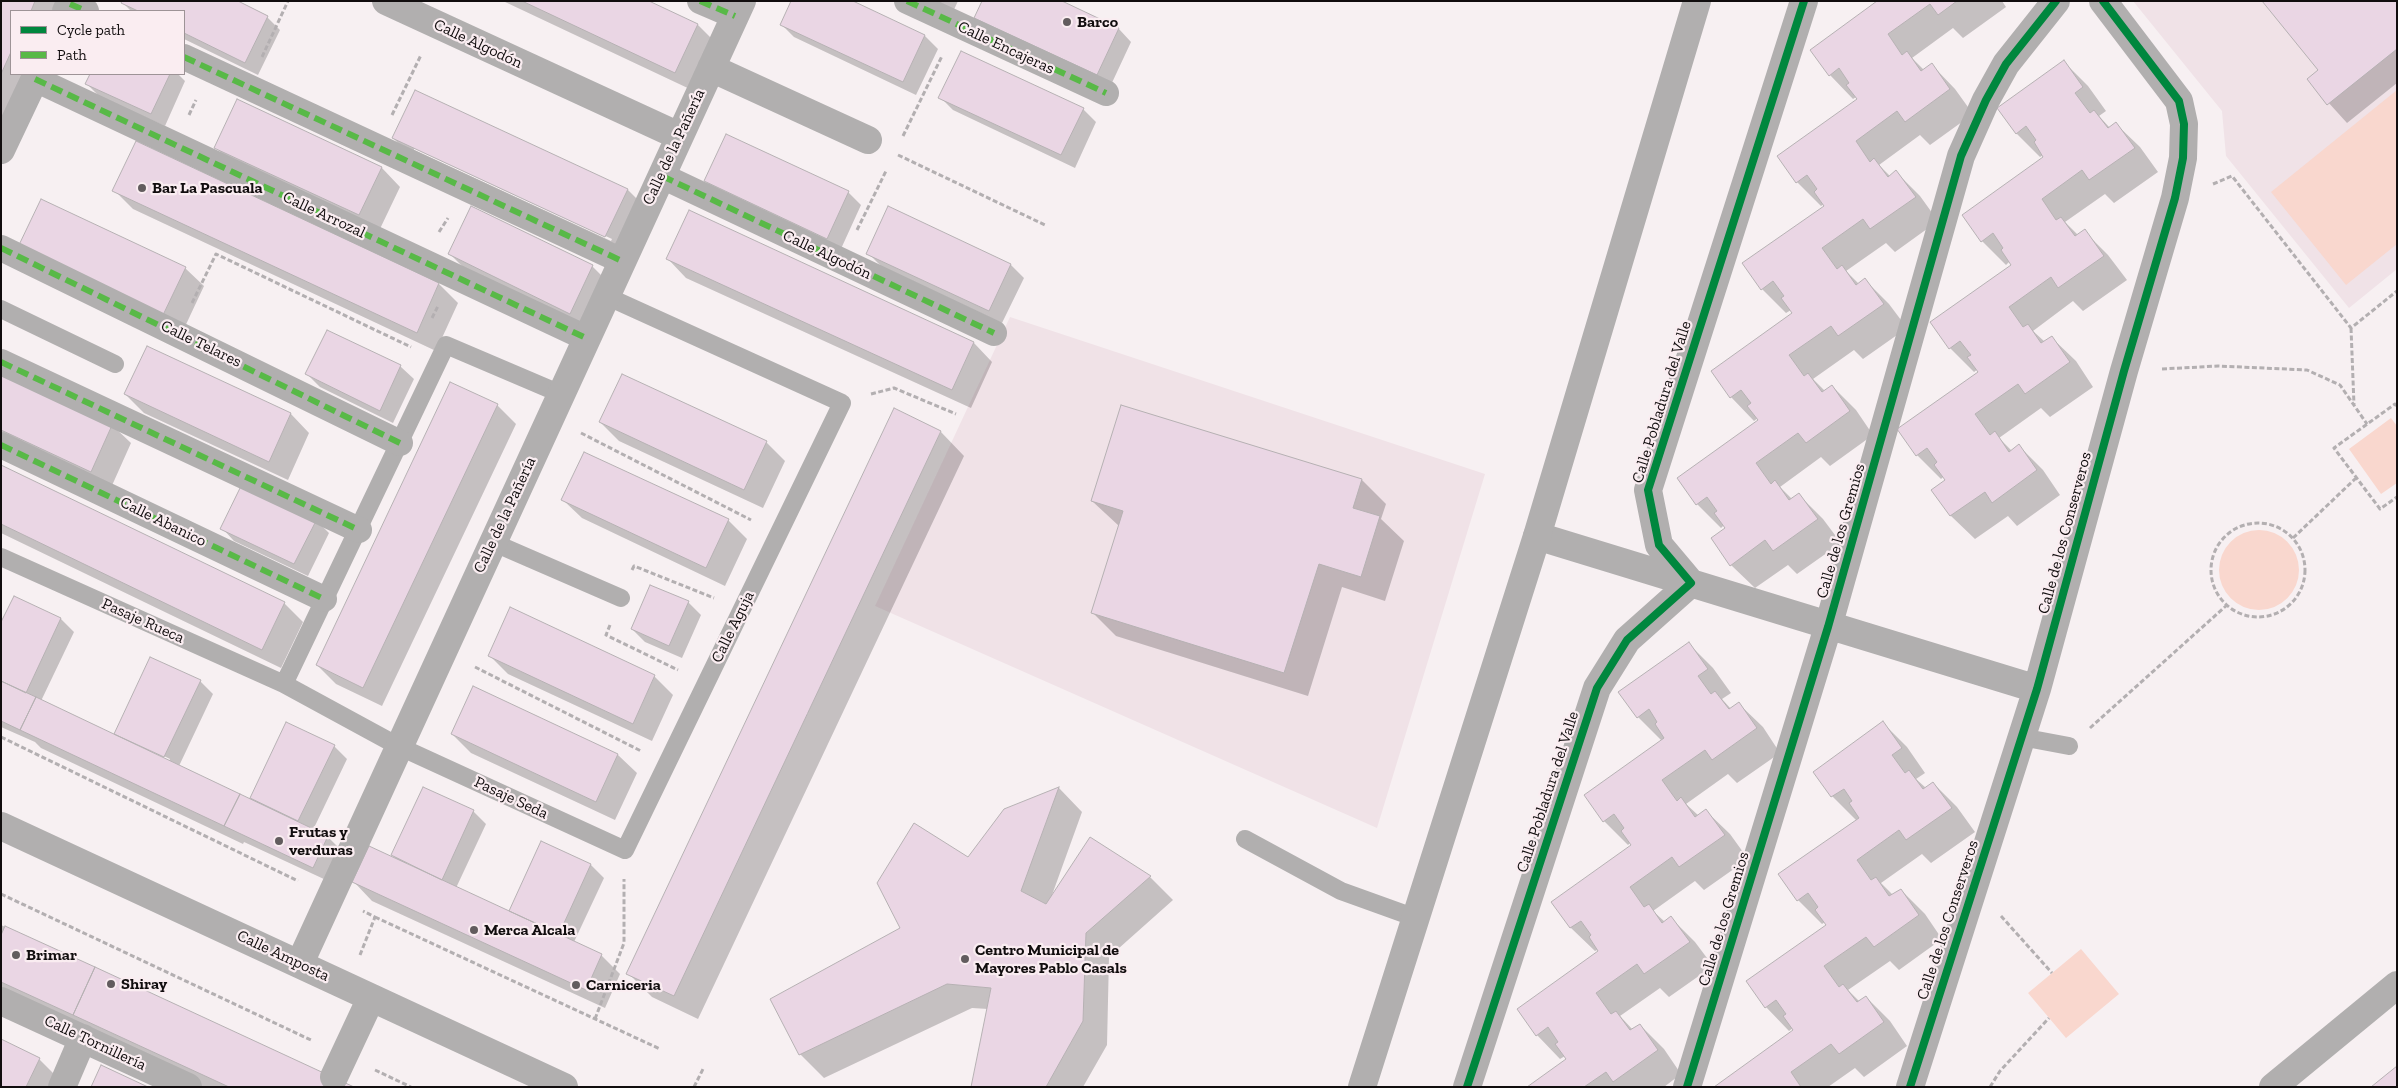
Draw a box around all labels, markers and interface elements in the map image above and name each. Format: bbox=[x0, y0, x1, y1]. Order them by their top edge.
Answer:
legend bbox=[10, 10, 185, 75]
place label: Barco bbox=[1077, 12, 1118, 32]
street label: Calle Algodón bbox=[431, 15, 525, 73]
marker: Barco bbox=[1061, 16, 1073, 28]
street label: Calle Encajeras bbox=[955, 17, 1057, 79]
text: Cycle path bbox=[57, 21, 125, 39]
text: Path bbox=[57, 46, 87, 64]
street label: Calle de la Pañería bbox=[639, 86, 709, 208]
place label: Bar La Pascuala bbox=[152, 178, 263, 198]
marker: Bar La Pascuala bbox=[136, 182, 148, 194]
street label: Calle Arrozal bbox=[280, 187, 368, 243]
street label: Calle Algodón bbox=[780, 226, 874, 284]
street label: Calle Telares bbox=[158, 316, 244, 372]
street label: Calle Pobladura del Valle bbox=[1628, 319, 1696, 485]
street label: Calle de los Conserveros bbox=[2034, 450, 2096, 616]
street label: Calle de la Pañería bbox=[470, 454, 540, 576]
street label: Calle de los Gremios bbox=[1813, 461, 1869, 601]
street label: Calle Abanico bbox=[117, 493, 209, 551]
street label: Calle Aguja bbox=[707, 588, 759, 666]
street label: Pasaje Rueca bbox=[99, 594, 187, 648]
street label: Calle Pobladura del Valle bbox=[1513, 709, 1583, 875]
street label: Pasaje Seda bbox=[471, 773, 551, 823]
place label: Frutas y verduras bbox=[289, 822, 353, 860]
marker: Frutas y verduras bbox=[273, 835, 285, 847]
street label: Calle de los Conserveros bbox=[1913, 838, 1983, 1002]
street label: Calle de los Gremios bbox=[1694, 849, 1754, 989]
place label: Merca Alcala bbox=[484, 920, 575, 940]
marker: Merca Alcala bbox=[468, 924, 480, 936]
street label: Calle Amposta bbox=[234, 926, 332, 986]
place label: Centro Municipal de Mayores Pablo Casals bbox=[975, 940, 1127, 978]
place label: Brimar bbox=[26, 945, 77, 965]
marker: Brimar bbox=[10, 949, 22, 961]
marker: Centro Municipal de Mayores Pablo Casals bbox=[959, 953, 971, 965]
place label: Shiray bbox=[121, 974, 167, 994]
place label: Carniceria bbox=[586, 975, 661, 995]
marker: Shiray bbox=[105, 978, 117, 990]
marker: Carniceria bbox=[570, 979, 582, 991]
street label: Calle Tornillería bbox=[41, 1011, 149, 1075]

